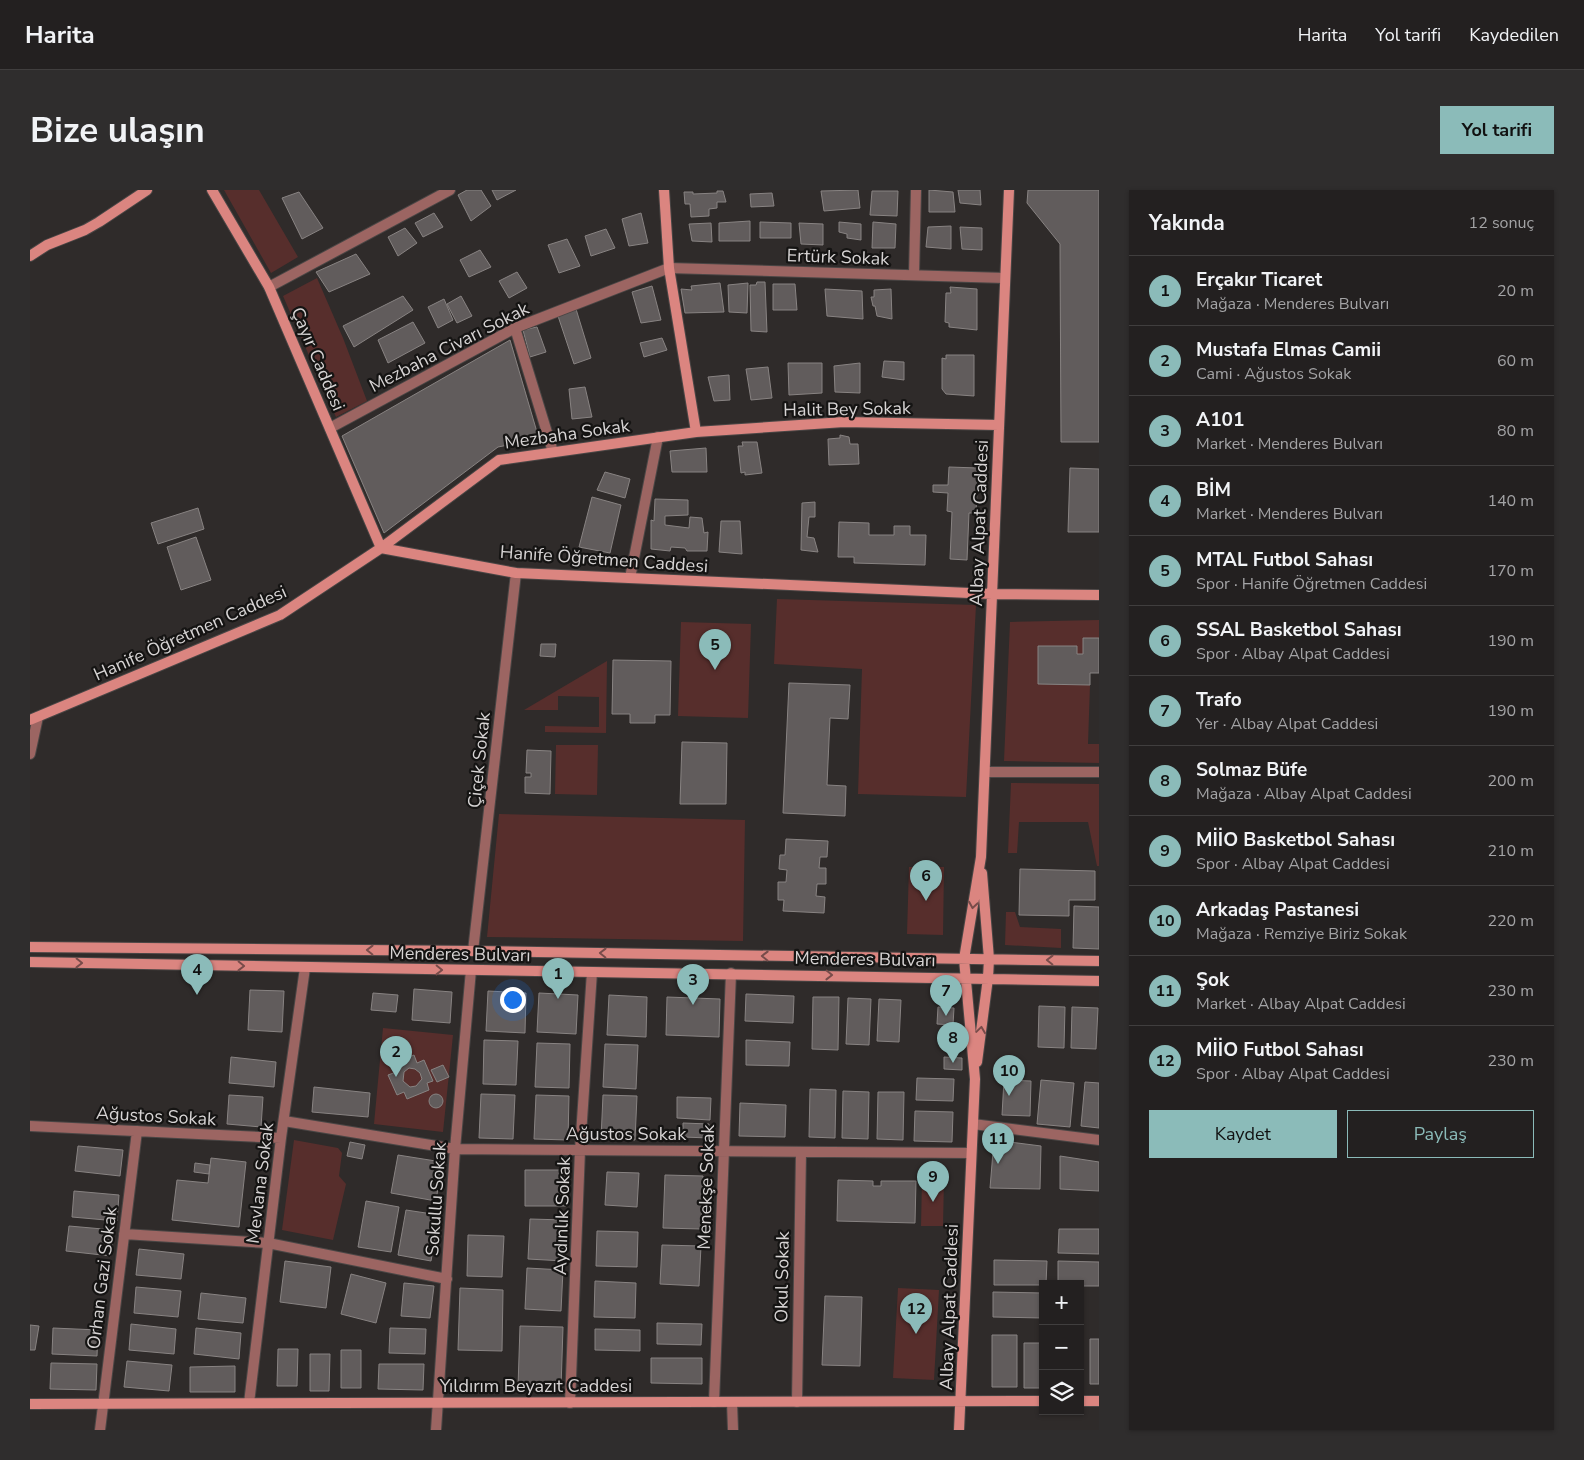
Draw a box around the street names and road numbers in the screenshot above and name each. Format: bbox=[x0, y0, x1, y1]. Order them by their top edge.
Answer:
street label: Ertürk Sokak bbox=[786, 243, 891, 271]
street label: Mezbaha Civarı Sokak bbox=[365, 296, 534, 398]
street label: Çayır Caddesi bbox=[285, 303, 351, 415]
street label: Halit Bey Sokak bbox=[783, 396, 912, 422]
street label: Mezbaha Sokak bbox=[503, 413, 632, 455]
street label: Albay Alpat Caddesi bbox=[964, 439, 994, 607]
street label: Hanife Öğretmen Caddesi bbox=[499, 540, 709, 578]
street label: Hanife Öğretmen Caddesi bbox=[90, 580, 290, 686]
street label: Çiçek Sokak bbox=[462, 710, 496, 809]
street label: Menderes Bulvarı bbox=[389, 941, 531, 967]
street label: Menderes Bulvarı bbox=[794, 946, 936, 972]
street label: Ağustos Sokak bbox=[95, 1101, 218, 1131]
street label: Mevlana Sokak bbox=[241, 1120, 279, 1245]
street label: Ağustos Sokak bbox=[566, 1122, 687, 1146]
street label: Menekşe Sokak bbox=[692, 1123, 720, 1250]
street label: Sokullu Sokak bbox=[420, 1140, 452, 1257]
street label: Aydınlık Sokak bbox=[548, 1155, 576, 1276]
street label: Orhan Gazi Sokak bbox=[81, 1205, 123, 1350]
street label: Albay Alpat Caddesi bbox=[934, 1223, 964, 1391]
street label: Okul Sokak bbox=[769, 1230, 795, 1323]
street label: Yıldırım Beyazıt Caddesi bbox=[439, 1374, 632, 1398]

